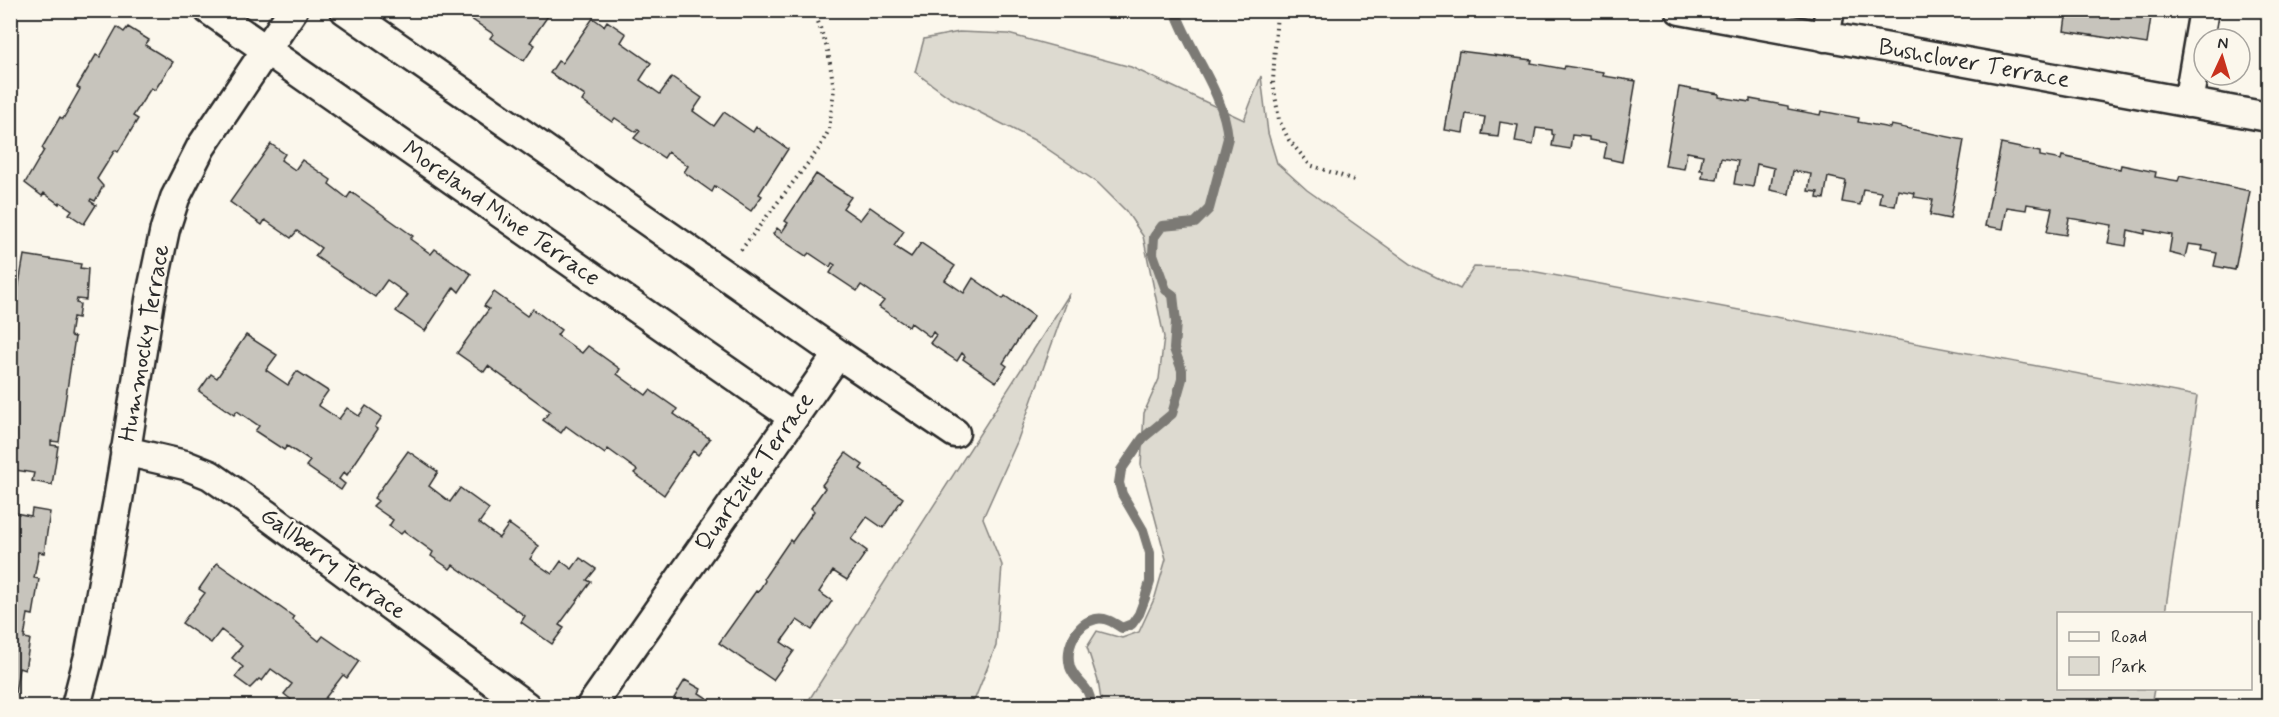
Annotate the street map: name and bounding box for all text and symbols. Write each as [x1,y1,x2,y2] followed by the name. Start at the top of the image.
[2192,27,2252,87] north arrow
[1876,32,2072,96] street label: Bushclover Terrace
[2217,33,2229,54] text: N
[396,134,606,294] street label: Moreland Mine Terrace
[112,242,178,444] street label: Hummocky Terrace
[688,386,822,558] street label: Quartzite Terrace
[254,501,412,627] street label: Gallberry Terrace
[2057,612,2252,690] legend
[2111,625,2147,649] text: Road
[2111,655,2147,679] text: Park

